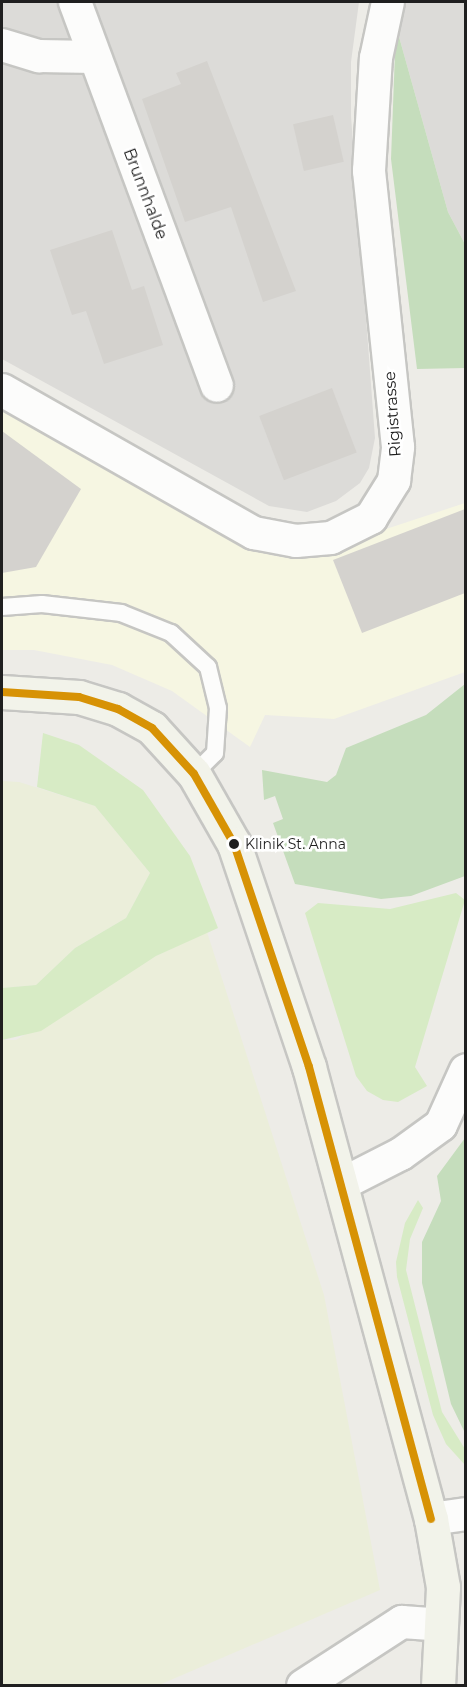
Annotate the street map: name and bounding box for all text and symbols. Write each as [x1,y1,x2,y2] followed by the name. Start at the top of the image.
[119,146,171,242] street label: Brunnhalde
[380,370,406,458] street label: Rigistrasse
[245,836,346,852] place label: Klinik St. Anna
[228,838,240,850] marker: Klinik St. Anna

